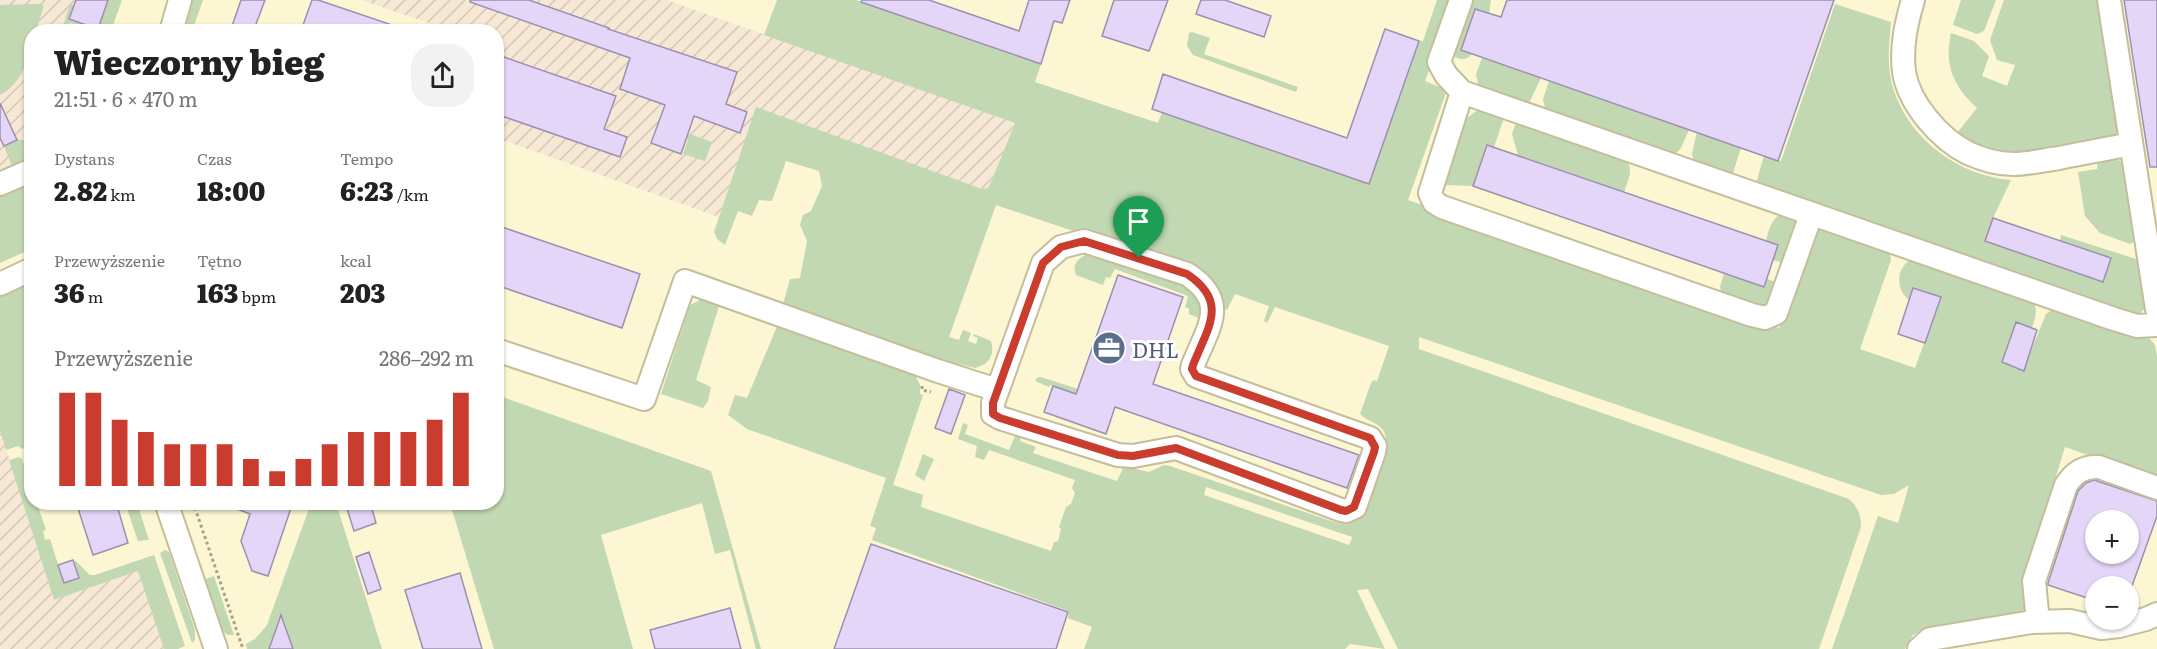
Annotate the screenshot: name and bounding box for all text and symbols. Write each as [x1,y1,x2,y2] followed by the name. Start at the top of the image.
[54,36,325,85] text: Wieczorny bieg
[411,44,474,107] button: share
[54,83,198,113] text: 21:51 · 6 × 470 m
[54,146,114,170] text: Dystans
[197,146,232,170] text: Czas
[340,146,393,170] text: Tempo
[54,170,107,209] text: 2.82
[197,170,265,209] text: 18:00
[340,170,394,209] text: 6:23
[107,182,136,206] text: km
[394,182,429,206] text: /km
[1113,196,1164,258] pin
[1122,205,1155,238] icon: arrive
[54,248,165,272] text: Przewyższenie
[197,248,242,272] text: Tętno
[340,248,372,272] text: kcal
[54,272,85,311] text: 36
[197,272,238,311] text: 163
[340,272,385,311] text: 203
[85,284,103,308] text: m
[238,284,276,308] text: bpm
[1091,330,1127,366] office icon: DHL
[1132,333,1179,364] place label: DHL
[54,342,193,372] text: Przewyższenie
[379,342,474,372] text: 286–292 m
[2085,510,2139,630] map controls
[2085,510,2139,564] button: +
[2085,576,2139,630] button: −

